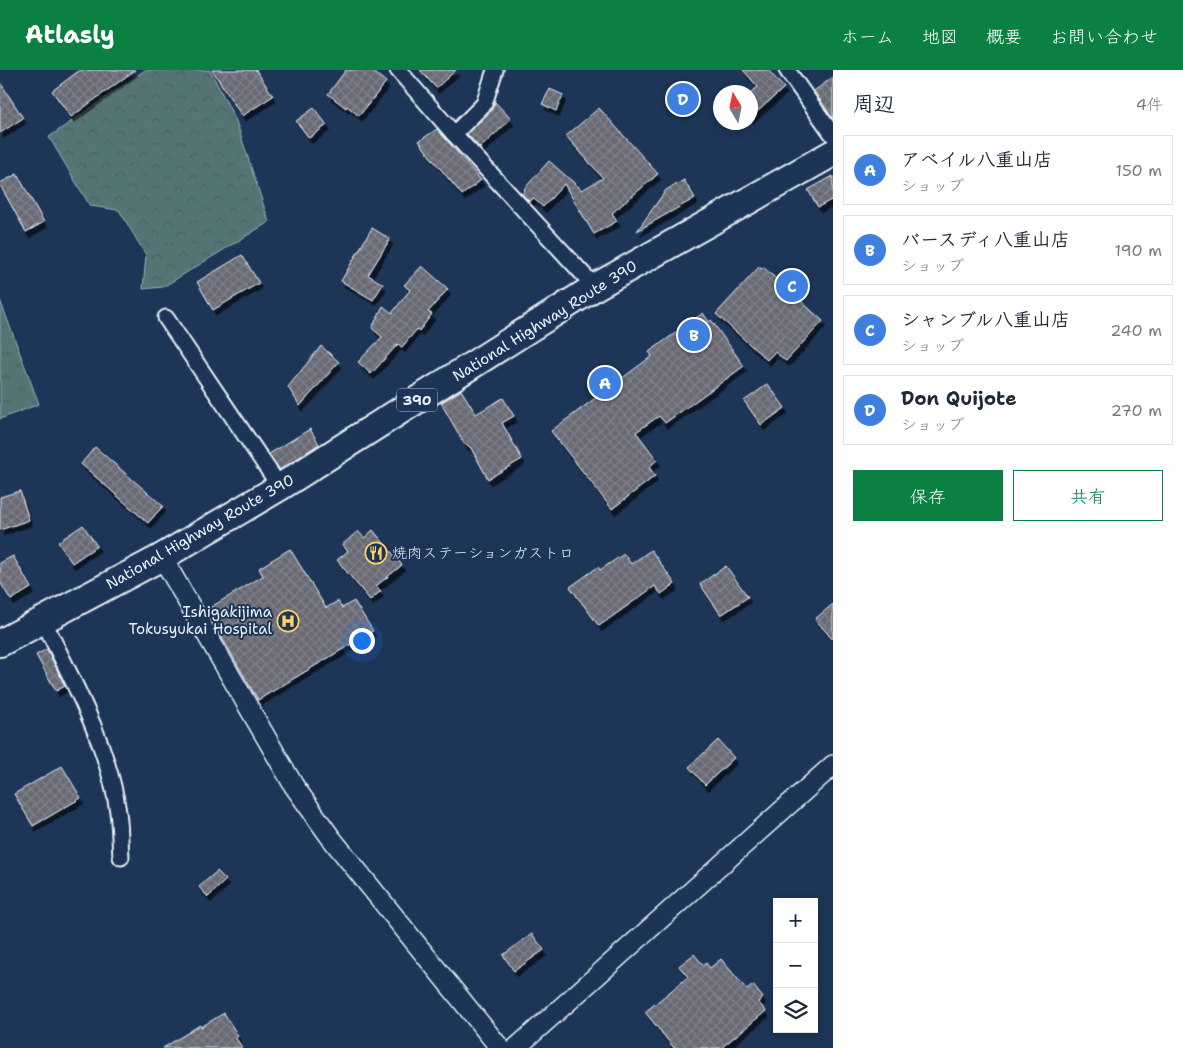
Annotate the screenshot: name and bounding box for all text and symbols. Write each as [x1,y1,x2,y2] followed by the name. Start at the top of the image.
[25,19,115,51] text: Atlasly
[841,25,894,49] text: ホーム
[922,25,958,49] text: 地図
[986,25,1022,49] text: 概要
[1050,25,1158,49] text: お問い合わせ
[667,80,699,118] pin: D
[713,85,758,130] north arrow
[853,90,895,118] text: 周辺
[1136,94,1163,115] text: 4件
[901,147,1052,172] text: アベイル八重山店
[864,160,876,181] text: A
[1115,160,1162,181] text: 150 m
[901,175,964,196] text: ショップ
[901,227,1070,252] text: バースディ八重山店
[865,240,875,261] text: B
[1115,240,1162,261] text: 190 m
[901,255,964,276] text: ショップ
[449,256,641,386] street label: National Highway Route 390
[776,267,808,305] pin: C
[901,307,1070,332] text: シャンブル八重山店
[678,316,710,354] pin: B
[865,320,875,341] text: C
[1110,320,1162,341] text: 240 m
[901,335,964,356] text: ショップ
[589,364,621,402] pin: A
[901,386,1017,411] text: Don Quijote
[397,388,437,412] road number: 390
[864,400,876,421] text: D
[1111,400,1162,421] text: 270 m
[901,414,964,435] text: ショップ
[102,470,298,594] street label: National Highway Route 390
[853,470,1003,521] button: 保存
[1013,470,1163,521] button: 共有
[364,541,388,565] restaurant icon: 焼肉ステーションガストロ
[392,543,574,563] place label: 焼肉ステーションガストロ
[128,602,273,639] place label: Ishigakijima Tokusyukai Hospital
[276,609,300,633] hospital icon: Ishigakijima Tokusyukai Hospital
[349,628,375,654] your location
[773,898,818,1033] map controls
[773,898,818,943] button: +
[773,943,818,988] button: −
[773,988,818,1033] button: layers

